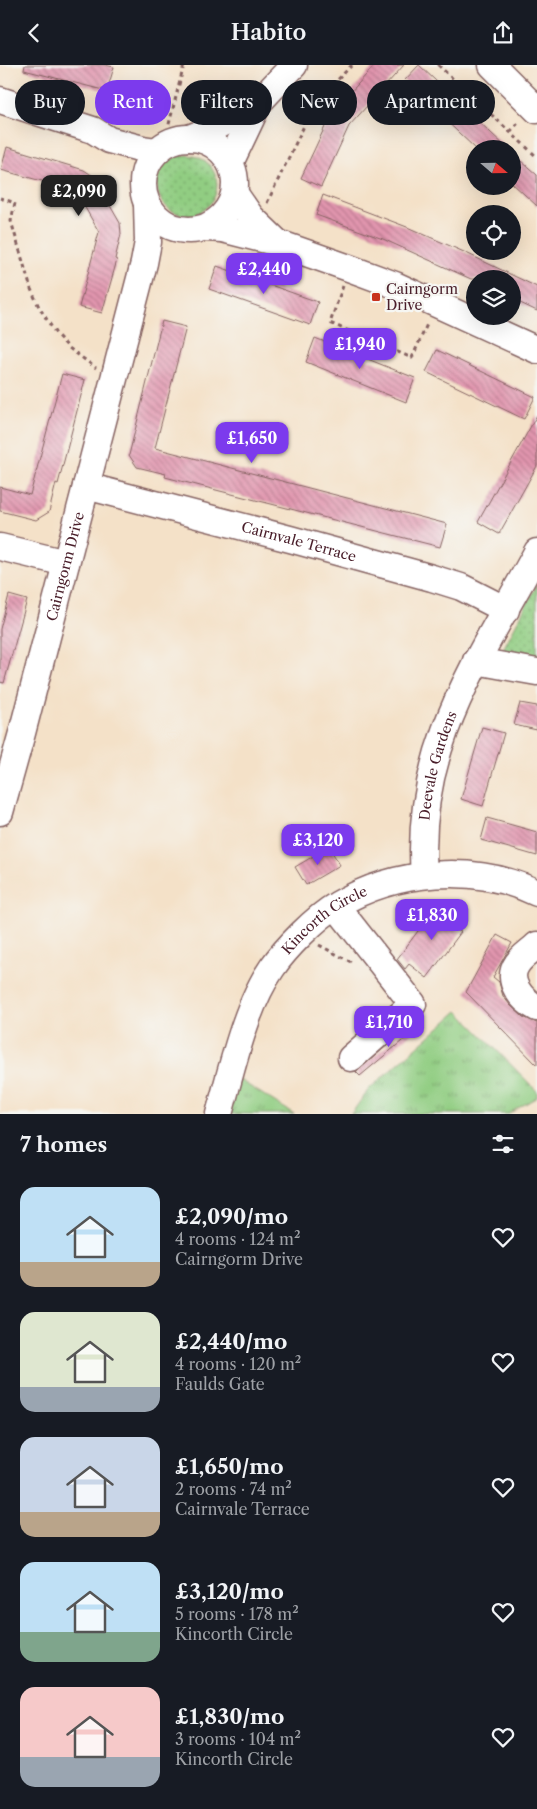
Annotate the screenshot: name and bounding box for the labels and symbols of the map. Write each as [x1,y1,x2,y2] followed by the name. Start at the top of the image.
[466,140,521,195] north arrow
[38,175,120,217] pin: £2,090
[223,253,305,295] pin: £2,440
[386,280,458,314] place label: Cairngorm Drive
[370,291,382,303] marker: Cairngorm Drive
[319,327,401,370] pin: £1,940
[211,421,293,464] pin: £1,650
[42,510,88,623] street label: Cairngorm Drive
[240,518,358,566] street label: Cairnvale Terrace
[415,708,461,821] street label: Deevale Gardens
[277,823,359,866] pin: £3,120
[278,882,370,958] street label: Kincorth Circle
[391,899,473,941] pin: £1,830
[348,1005,430,1048] pin: £1,710

